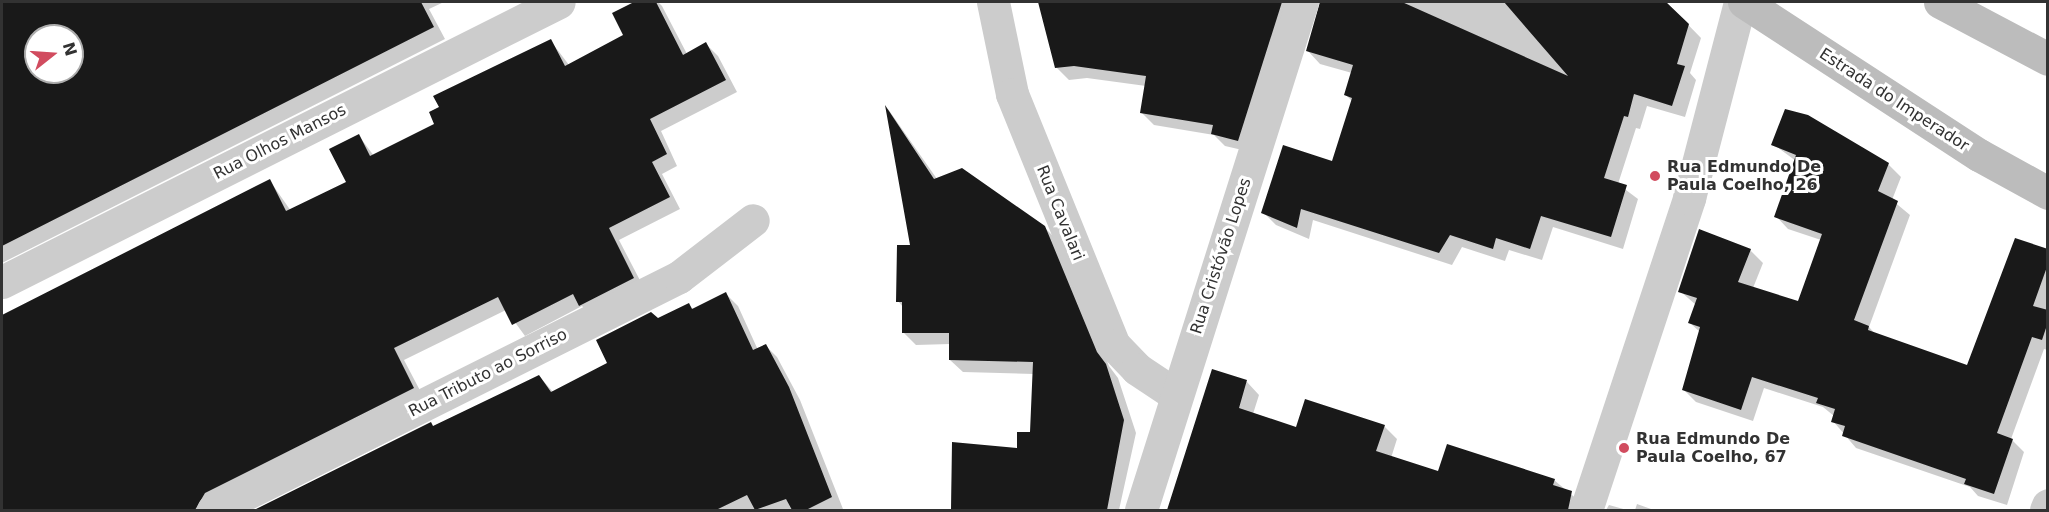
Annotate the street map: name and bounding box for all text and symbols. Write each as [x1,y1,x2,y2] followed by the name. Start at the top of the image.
[24,24,84,84] north arrow
[59,40,81,58] text: N
[1816,44,1972,156] street label: Estrada do Imperador
[211,100,349,184] street label: Rua Olhos Mansos
[1667,157,1821,195] place label: Rua Edmundo De Paula Coelho, 26
[1032,163,1088,263] street label: Rua Cavalari
[1648,169,1662,183] marker: Rua Edmundo De Paula Coelho, 26
[1187,176,1255,336] street label: Rua Cristóvão Lopes
[406,325,570,421] street label: Rua Tributo ao Sorriso
[1636,429,1790,467] place label: Rua Edmundo De Paula Coelho, 67
[1617,441,1631,455] marker: Rua Edmundo De Paula Coelho, 67

